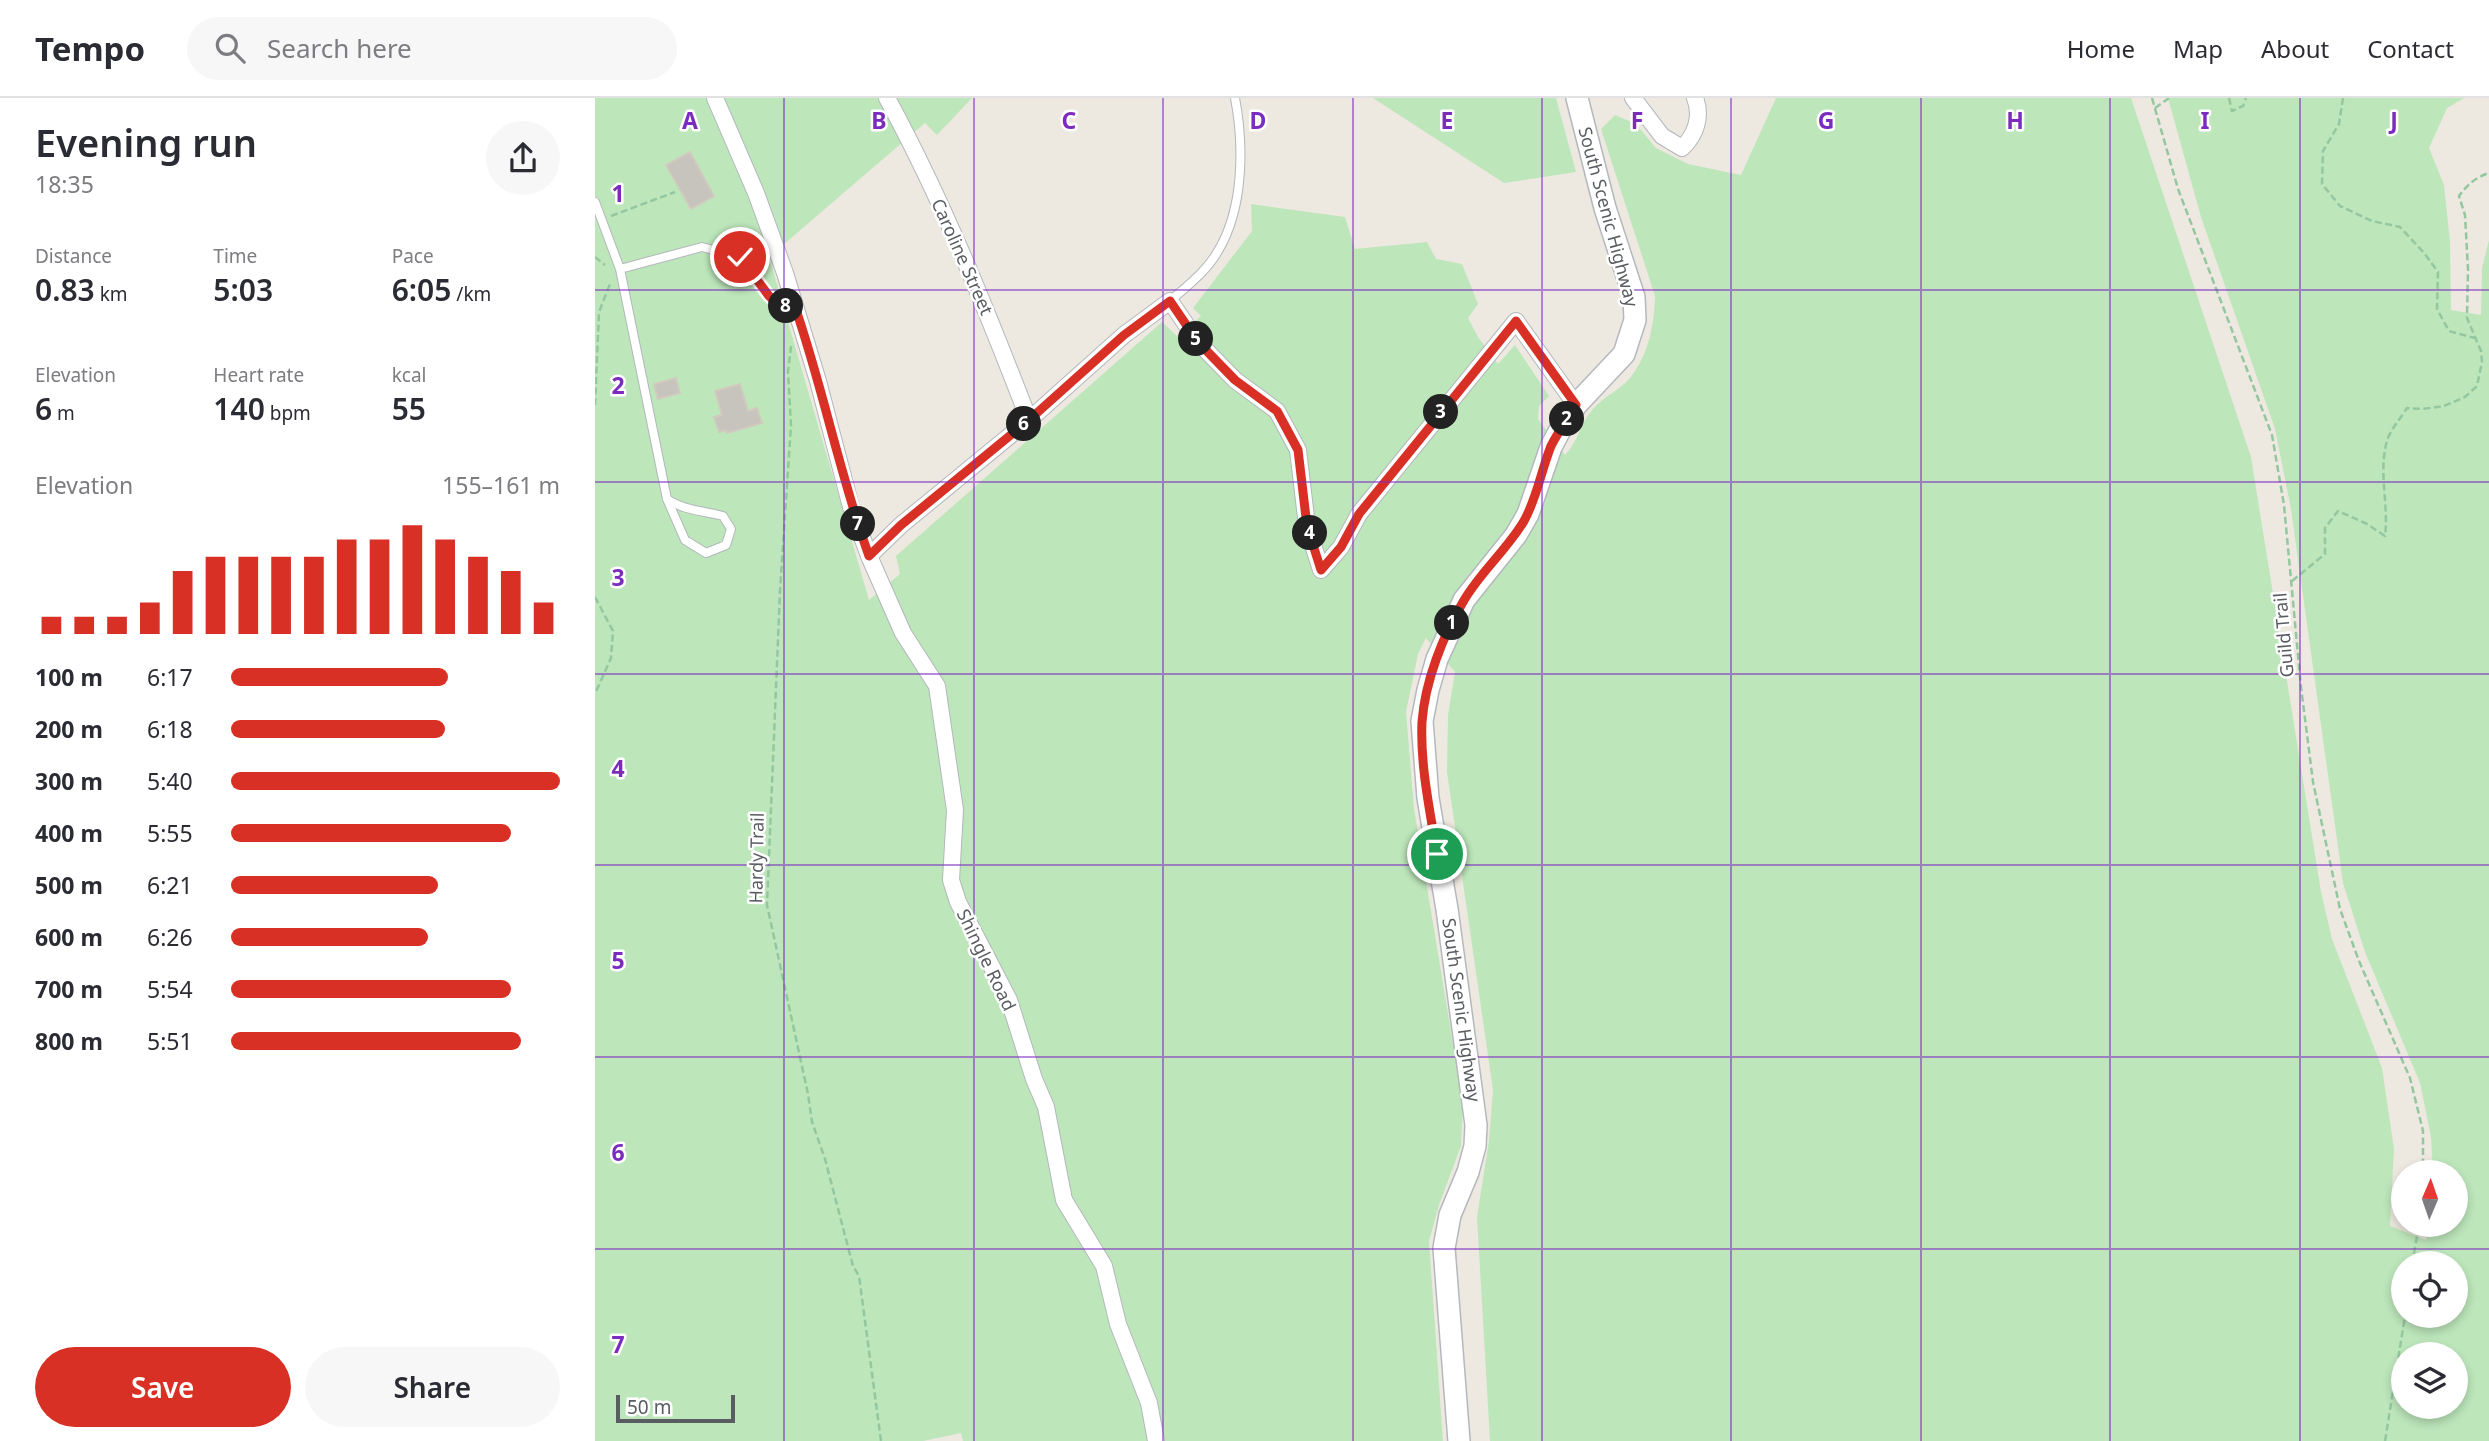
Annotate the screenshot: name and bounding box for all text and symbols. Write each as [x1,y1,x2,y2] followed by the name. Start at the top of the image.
[187,17,677,80] search box
[35,26,145,71] text: Tempo
[211,29,249,67] icon: search
[267,30,412,66] text: Search here
[2067,32,2135,65] text: Home
[2173,32,2223,65] text: Map
[2261,32,2329,65] text: About
[2367,32,2454,65] text: Contact
[682,104,698,136] text: A
[871,104,887,136] text: B
[1062,104,1077,136] text: C
[1250,104,1266,136] text: D
[1441,104,1453,136] text: E
[1631,104,1643,136] text: F
[1818,104,1834,136] text: G
[2006,104,2024,136] text: H
[2201,104,2210,136] text: I
[2388,104,2398,136] text: J
[35,116,257,168] text: Evening run
[486,121,560,195] button: share
[1573,124,1645,310] street label: South Scenic Highway
[35,168,94,200] text: 18:35
[611,177,625,209] text: 1
[927,195,999,319] street label: Caroline Street
[710,227,770,287] pin
[721,238,759,276] icon: check
[35,243,112,269] text: Distance
[213,243,257,269] text: Time
[392,243,434,269] text: Pace
[35,269,95,310] text: 0.83
[213,269,273,310] text: 5:03
[392,269,451,310] text: 6:05
[95,281,128,307] text: km
[451,281,491,307] text: /km
[769,288,803,324] pin: 8
[780,292,791,318] text: 8
[1179,322,1213,356] pin: 5
[1190,325,1201,351] text: 5
[35,362,116,388] text: Elevation
[213,362,304,388] text: Heart rate
[392,362,426,388] text: kcal
[611,369,625,401] text: 2
[35,388,52,429] text: 6
[213,388,265,429] text: 140
[392,388,426,429] text: 55
[1423,394,1459,430] pin: 3
[1435,398,1446,424] text: 3
[52,400,75,426] text: m
[265,400,311,426] text: bpm
[1549,402,1585,436] pin: 2
[1561,405,1572,431] text: 2
[1007,406,1041,442] pin: 6
[1018,410,1029,436] text: 6
[35,469,133,501] text: Elevation
[442,469,560,501] text: 155–161 m
[841,506,875,542] pin: 7
[852,510,863,536] text: 7
[1293,516,1327,550] pin: 4
[1304,519,1315,545] text: 4
[611,561,625,593] text: 3
[2267,592,2299,678] street label: Guild Trail
[1435,606,1469,640] pin: 1
[1446,609,1457,635] text: 1
[35,661,103,693] text: 100 m
[147,661,193,693] text: 6:17
[35,713,103,745] text: 200 m
[147,713,193,745] text: 6:18
[611,752,625,784] text: 4
[35,765,103,797] text: 300 m
[147,765,193,797] text: 5:40
[743,812,769,904] street label: Hardy Trail
[35,817,103,849] text: 400 m
[147,817,193,849] text: 5:55
[1407,824,1467,884] pin
[1418,835,1456,873] icon: arrive
[35,869,103,901] text: 500 m
[147,869,193,901] text: 6:21
[952,905,1022,1015] street label: Shingle Road
[1437,916,1487,1104] street label: South Scenic Highway
[35,921,103,953] text: 600 m
[147,921,193,953] text: 6:26
[611,944,625,976] text: 5
[35,973,103,1005] text: 700 m
[147,973,193,1005] text: 5:54
[35,1025,103,1057] text: 800 m
[147,1025,193,1057] text: 5:51
[611,1136,625,1168] text: 6
[2391,1160,2467,1237] north arrow
[2391,1160,2468,1419] map controls
[2391,1251,2468,1328] button: locate
[611,1328,625,1360] text: 7
[2391,1342,2468,1419] button: layers
[35,1347,291,1427] button: Save
[305,1347,560,1427] button: Share
[616,1392,735,1424] scale bar
[627,1394,671,1420] text: 50 m

